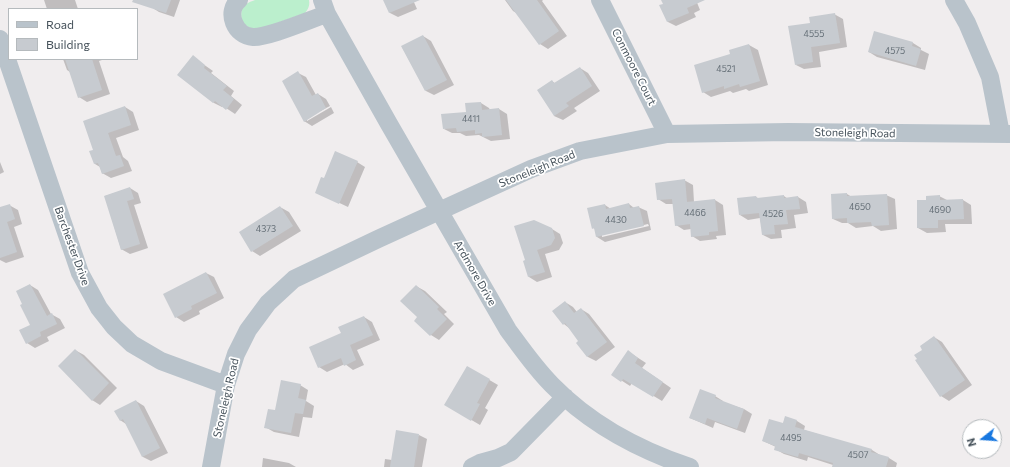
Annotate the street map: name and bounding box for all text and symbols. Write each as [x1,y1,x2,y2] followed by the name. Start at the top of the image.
[8,8,138,60] legend
[46,17,74,31] text: Road
[609,26,659,108] street label: Conmoore Court
[804,29,824,39] house number: 4555
[46,37,90,51] text: Building
[885,46,905,56] house number: 4575
[716,64,736,74] house number: 4521
[462,114,480,124] house number: 4411
[814,126,896,140] street label: Stoneleigh Road
[497,148,577,190] street label: Stoneleigh Road
[849,202,871,212] house number: 4650
[52,205,92,287] street label: Barchester Drive
[929,205,951,215] house number: 4690
[684,208,706,218] house number: 4466
[763,209,783,219] house number: 4526
[605,215,627,225] house number: 4430
[256,224,276,234] house number: 4373
[451,238,499,308] street label: Ardmore Drive
[210,357,242,439] street label: Stoneleigh Road
[962,419,1002,459] north arrow
[780,433,802,443] house number: 4495
[964,437,978,448] text: N
[847,450,869,460] house number: 4507

